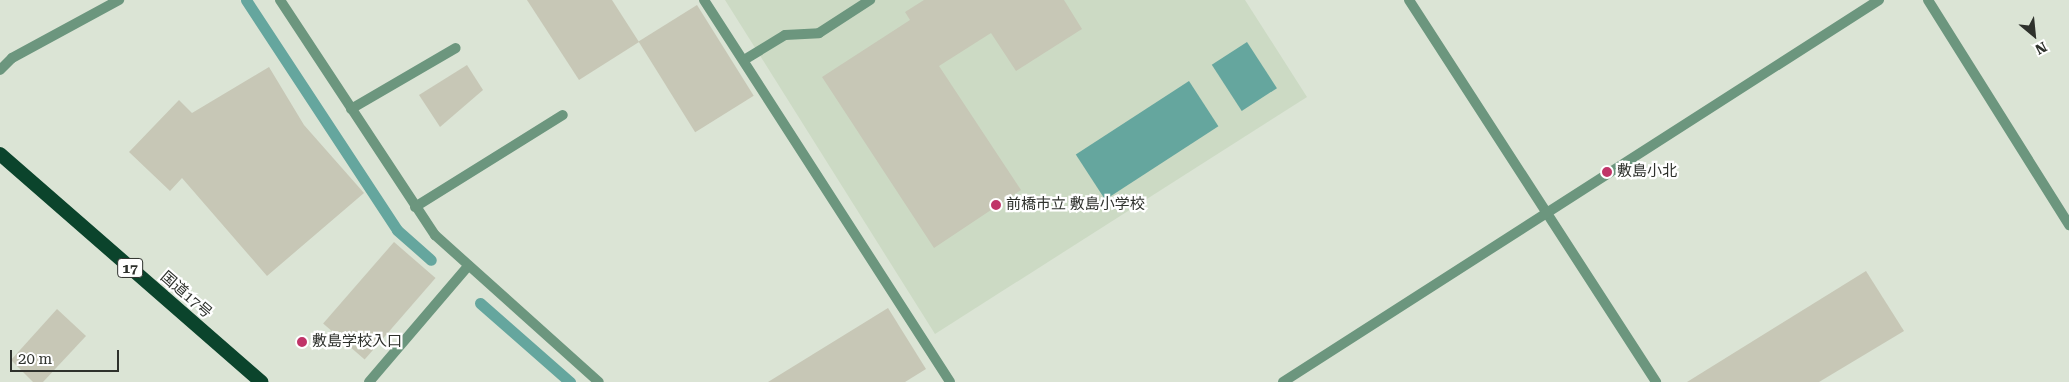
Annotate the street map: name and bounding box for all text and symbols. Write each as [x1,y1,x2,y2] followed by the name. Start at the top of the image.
[2009,10,2059,60] north arrow
[2033,39,2050,58] text: N
[1617,163,1677,181] place label: 敷島小北
[1601,166,1613,178] marker: 敷島小北
[1006,196,1145,214] place label: 前橋市立 敷島小学校
[990,199,1002,211] marker: 前橋市立 敷島小学校
[116,256,144,280] road number: 17
[157,268,215,322] street label: 国道17号
[312,333,402,351] place label: 敷島学校入口
[296,336,308,348] marker: 敷島学校入口
[12,340,121,372] scale bar
[18,350,52,368] text: 20 m

